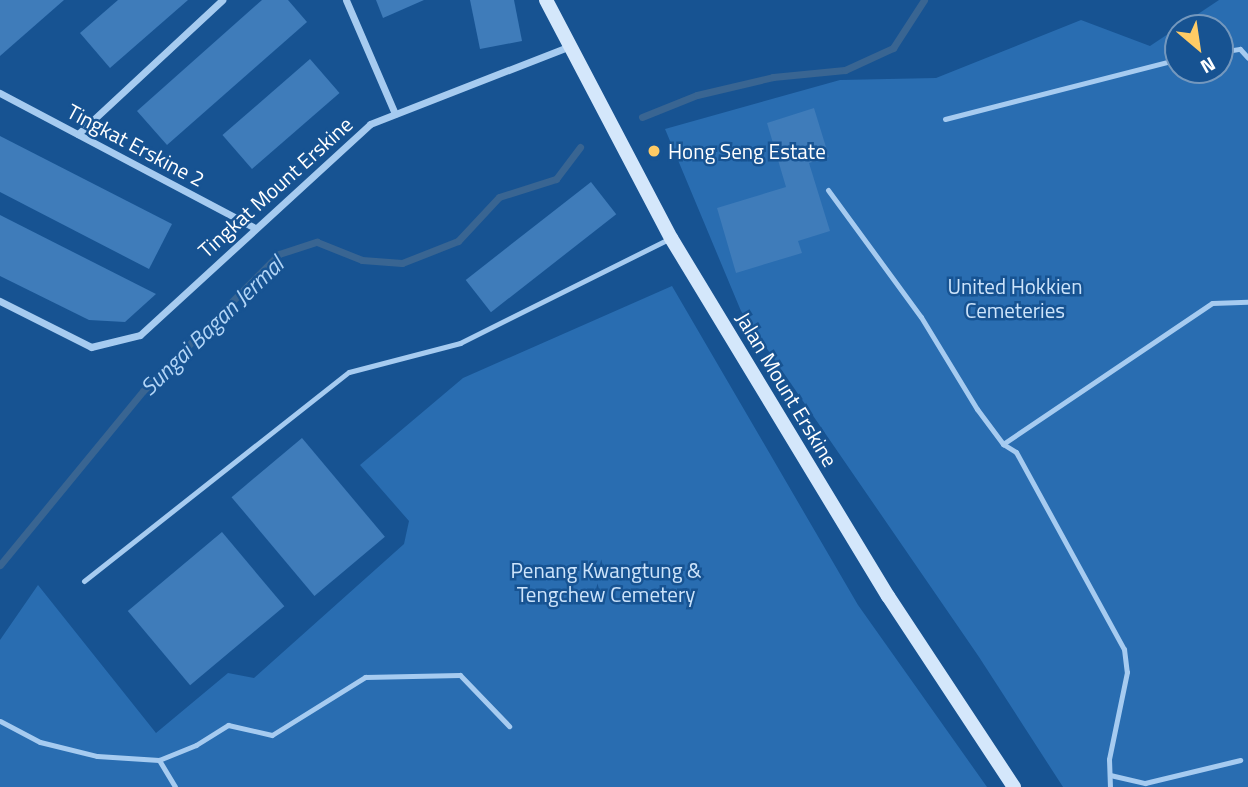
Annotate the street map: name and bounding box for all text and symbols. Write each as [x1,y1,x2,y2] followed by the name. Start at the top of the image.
[1164,14,1234,84] north arrow
[1196,50,1221,82] text: N
[63,98,209,192] street label: Tingkat Erskine 2
[193,111,357,263] street label: Tingkat Mount Erskine
[668,138,826,164] place label: Hong Seng Estate
[646,143,662,159] marker: Hong Seng Estate
[135,251,289,401] water label: Sungai Bagan Jermal
[948,273,1082,323] park label: United Hokkien Cemeteries
[731,307,843,471] street label: Jalan Mount Erskine
[510,557,702,607] park label: Penang Kwangtung & Tengchew Cemetery

